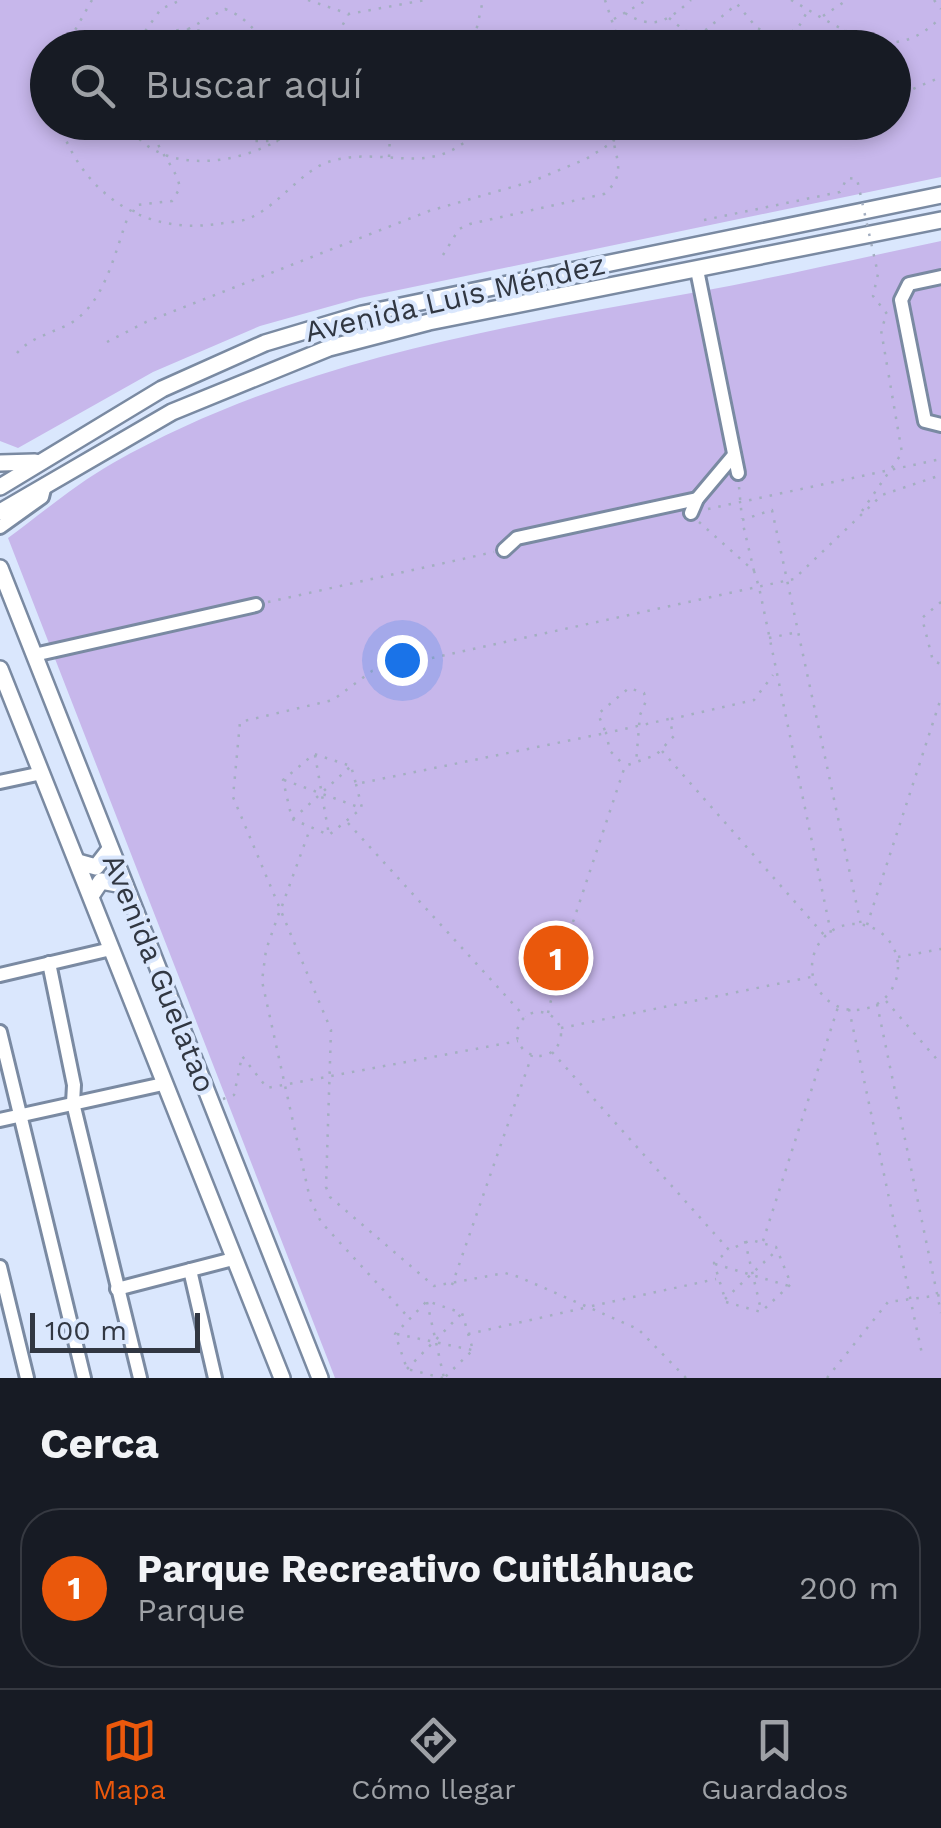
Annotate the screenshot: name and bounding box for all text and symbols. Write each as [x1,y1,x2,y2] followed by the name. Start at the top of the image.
[30,30,911,140] search box
[65,58,120,113] icon: search
[145,63,363,107] text: Buscar aquí
[301,246,608,349] street label: Avenida Luis Méndez
[377,635,428,686] your location
[96,848,223,1097] street label: Avenida Guelatao
[524,920,588,996] pin: 1
[30,1308,200,1352] scale bar
[45,1314,127,1347] text: 100 m
[40,1419,159,1468] text: Cerca
[137,1547,694,1591] text: Parque Recreativo Cuitláhuac
[68,1569,81,1607] text: 1
[799,1569,899,1607] text: 200 m
[137,1591,245,1629] text: Parque
[93,1713,166,1806] tab: Mapa
[351,1713,516,1806] tab: Cómo llegar
[701,1713,848,1806] tab: Guardados

